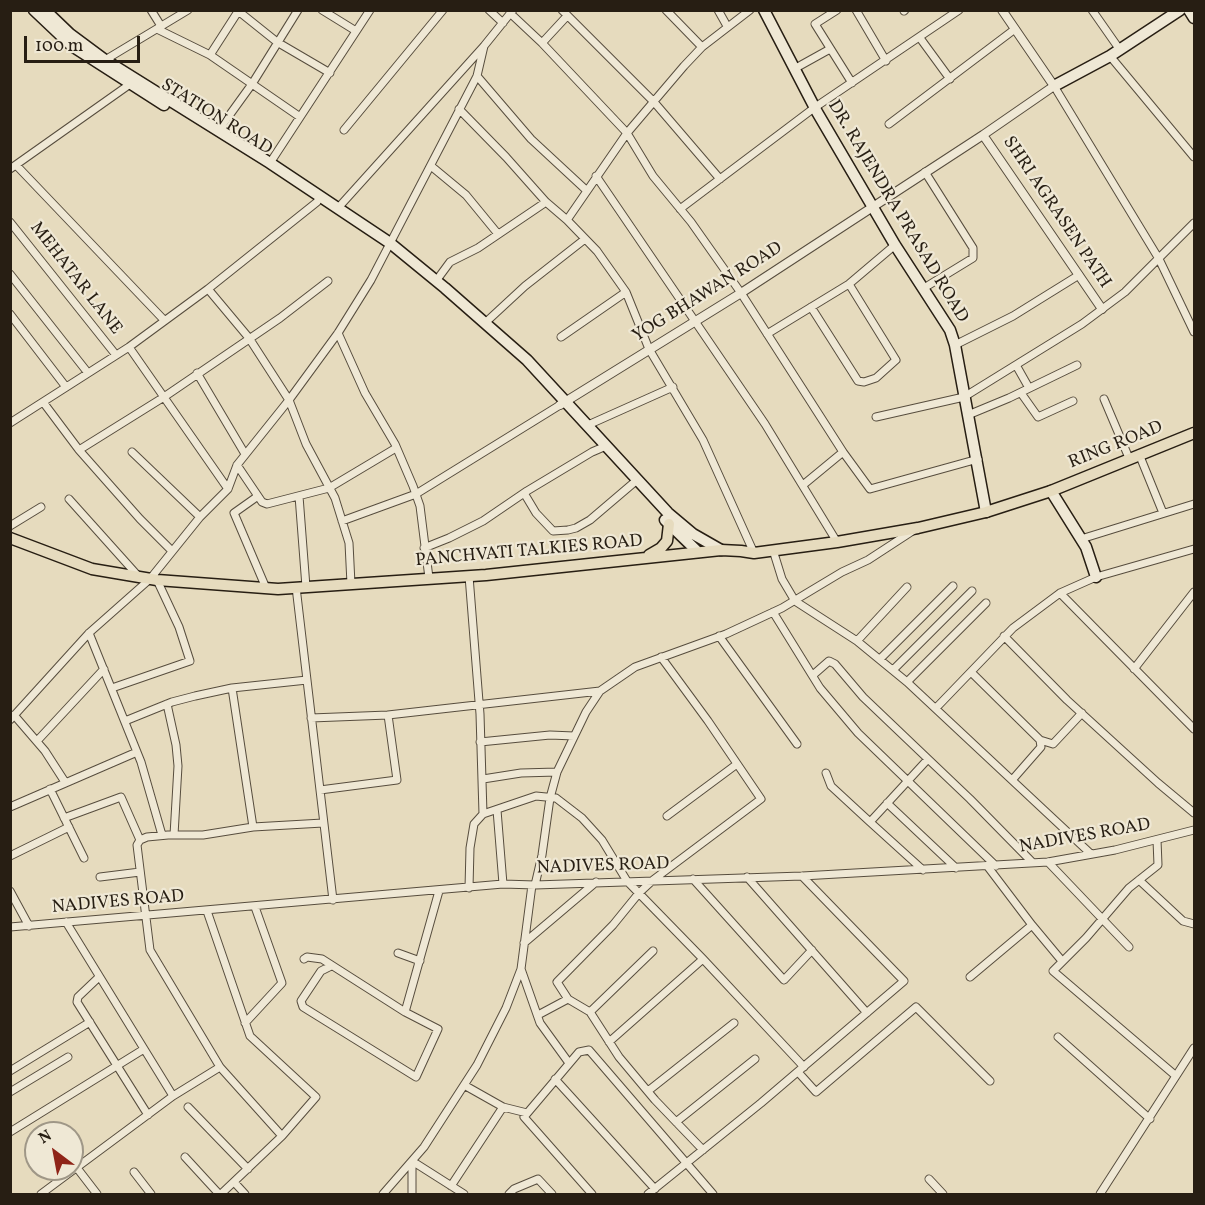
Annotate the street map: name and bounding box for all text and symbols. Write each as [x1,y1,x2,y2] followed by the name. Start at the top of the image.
[27,24,142,62] scale bar
[35,34,84,59] text: 100 m
[156,75,276,161] street label: STATION ROAD
[822,97,972,327] street label: DR. RAJENDRA PRASAD ROAD
[997,133,1115,293] street label: SHRI AGRASEN PATH
[24,218,126,340] street label: MEHATAR LANE
[629,238,787,348] street label: YOG BHAWAN ROAD
[1066,417,1166,475] street label: RING ROAD
[414,531,644,573] street label: PANCHVATI TALKIES ROAD
[1018,815,1152,859] street label: NADIVES ROAD
[536,854,670,880] street label: NADIVES ROAD
[51,886,185,920] street label: NADIVES ROAD
[24,1121,84,1181] north arrow
[35,1125,56,1150] text: N

